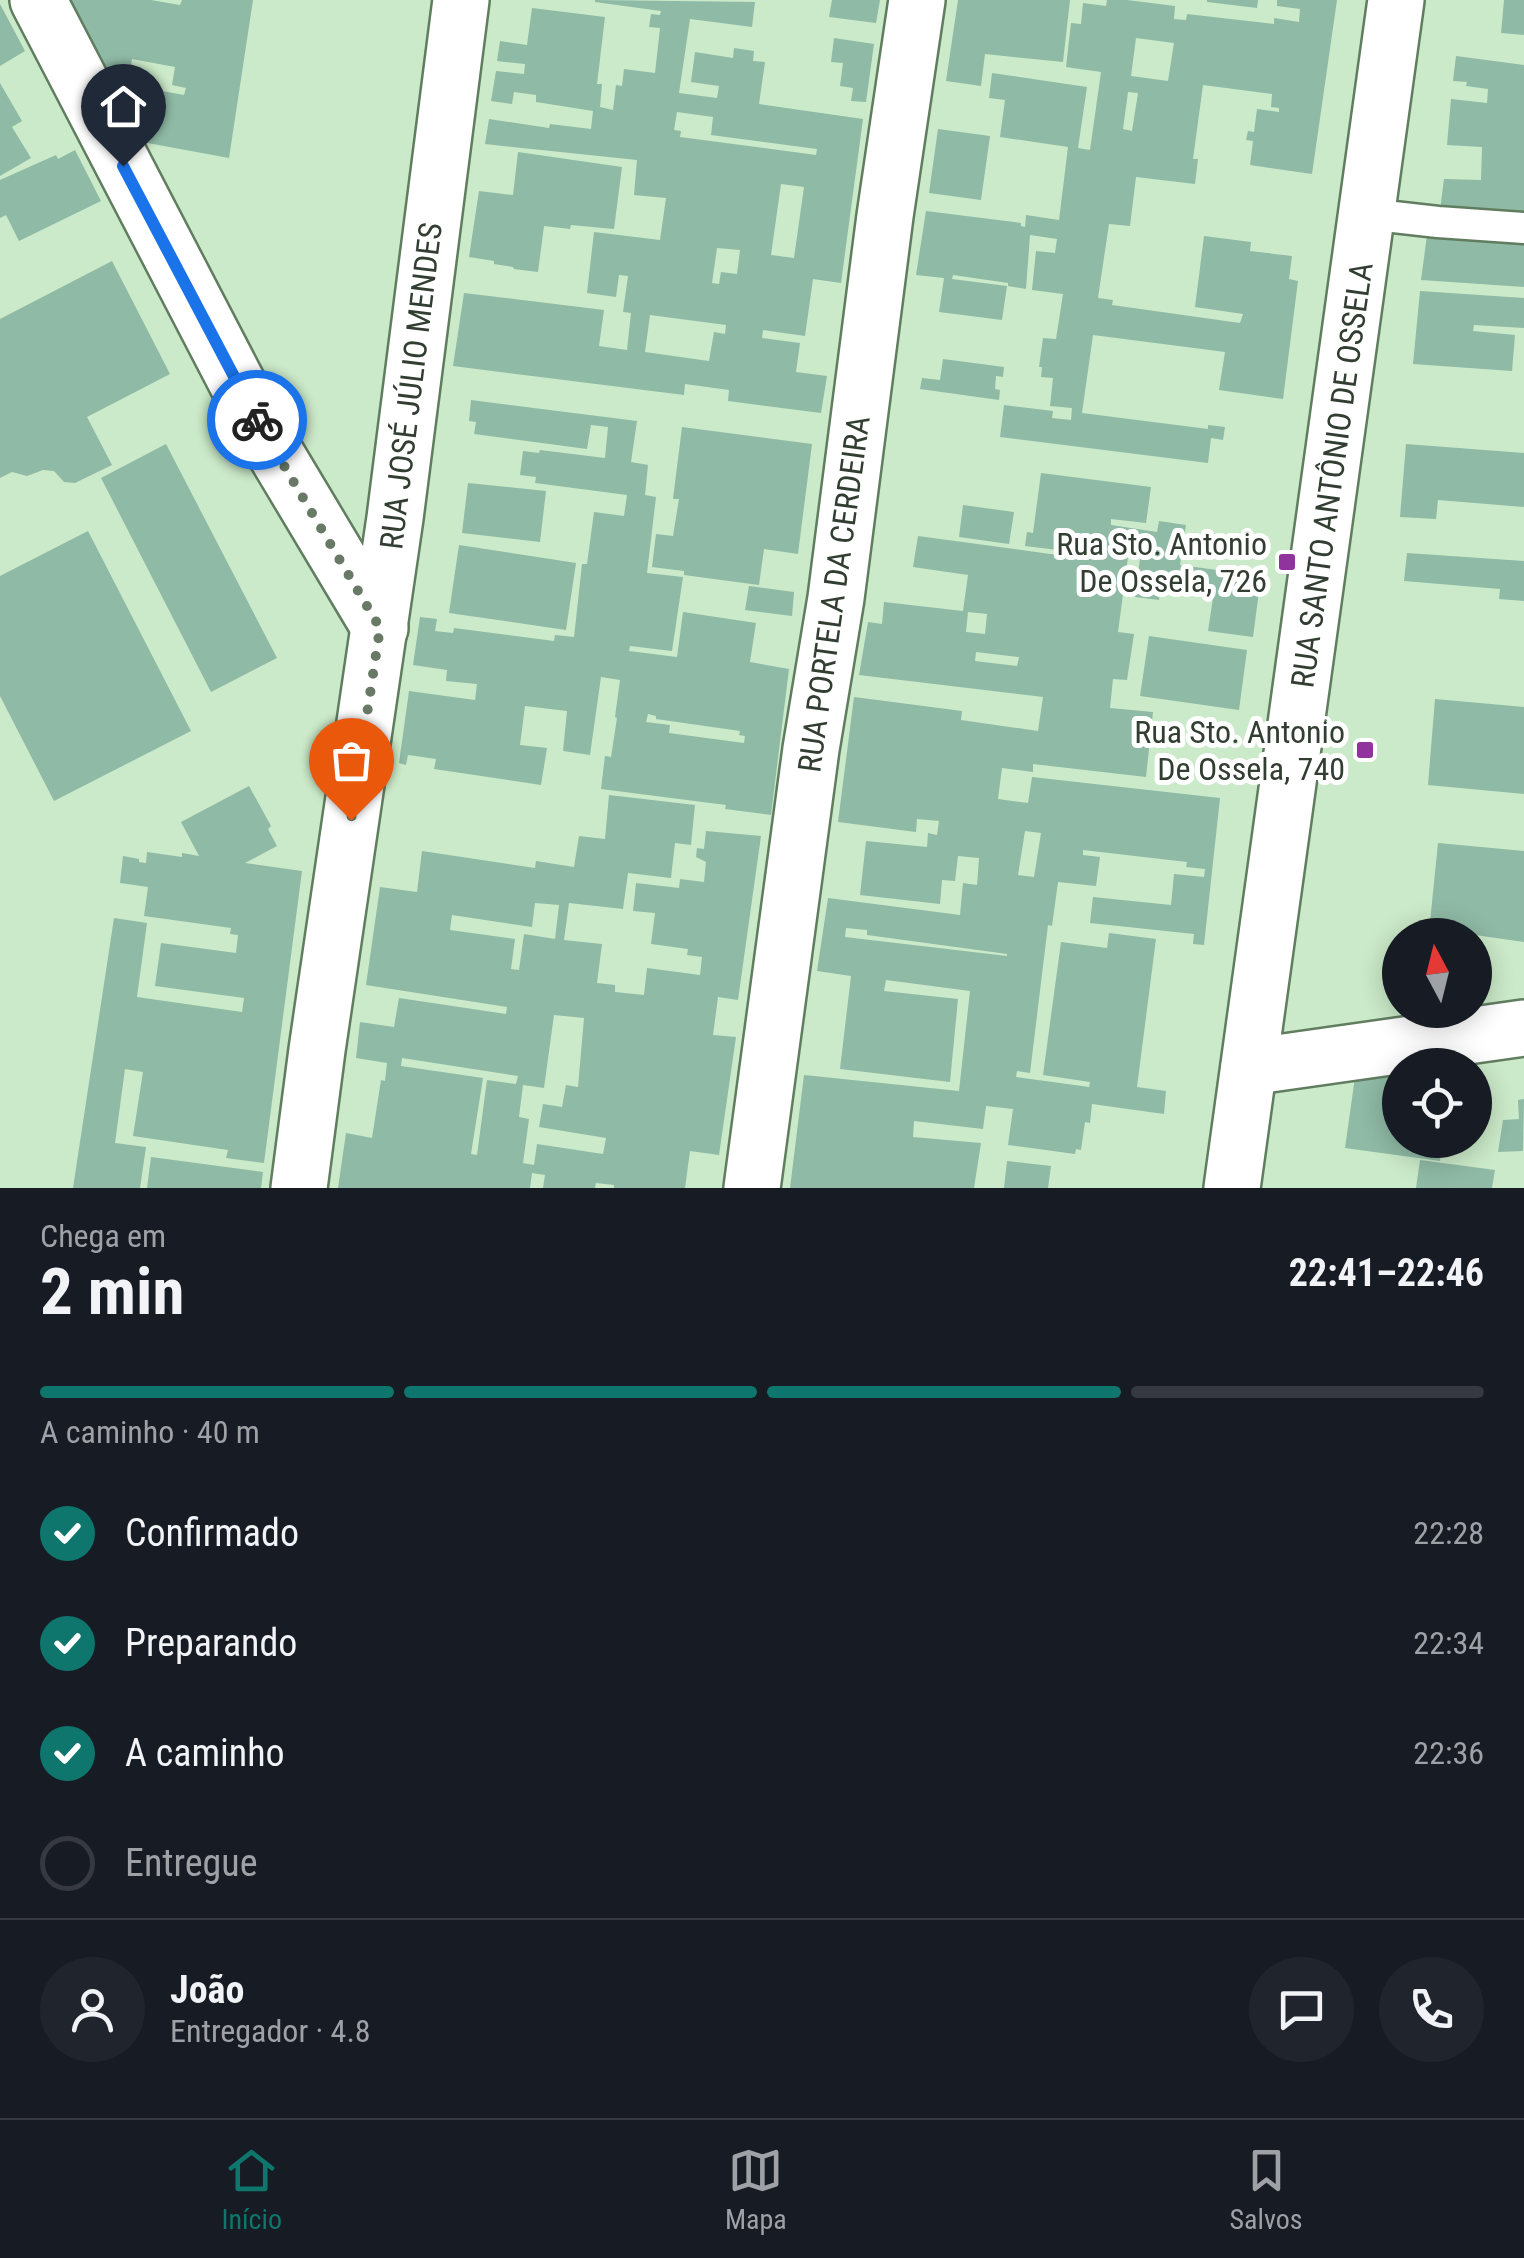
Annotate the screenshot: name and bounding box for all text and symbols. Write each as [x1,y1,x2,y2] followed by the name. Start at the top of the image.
[81,64,166,167] pin
[96,79,151,134] icon: home
[372,220,450,552] street label: RUA JOSÉ JÚLIO MENDES
[1283,260,1381,690] street label: RUA SANTO ANTÔNIO DE OSSELA
[207,370,307,470] courier
[230,393,285,448] icon: bike
[790,413,878,775] street label: RUA PORTELA DA CERDEIRA
[1056,525,1267,600] place label: Rua Sto. Antonio De Ossela, 726
[1276,551,1298,573] marker: Rua Sto. Antonio De Ossela, 726
[1134,713,1345,788] place label: Rua Sto. Antonio De Ossela, 740
[309,718,394,821] pin
[324,733,379,788] icon: bag
[1354,739,1376,761] marker: Rua Sto. Antonio De Ossela, 740
[1382,918,1492,1028] north arrow
[1382,918,1492,1158] map controls
[1382,1048,1492,1158] button: locate
[40,1217,166,1255] text: Chega em
[1289,1251,1484,1295] text: 22:41–22:46
[40,1254,184,1330] text: 2 min
[40,1413,260,1451] text: A caminho · 40 m
[40,1506,95,1561] icon: check
[125,1511,299,1555] text: Confirmado
[1413,1514,1484,1552] text: 22:28
[40,1616,95,1671] icon: check
[125,1621,297,1665] text: Preparando
[1413,1624,1484,1662] text: 22:34
[40,1726,95,1781] icon: check
[125,1731,285,1775] text: A caminho
[1413,1734,1484,1772] text: 22:36
[125,1841,258,1885] text: Entregue
[40,1957,145,2062] button: person
[1249,1957,1354,2062] button: chat
[1379,1957,1484,2062] button: phone
[170,1968,244,2012] text: João
[170,2012,371,2050] text: Entregador · 4.8
[221,2143,282,2236] tab: Início
[725,2143,787,2236] tab: Mapa
[1230,2143,1303,2236] tab: Salvos

